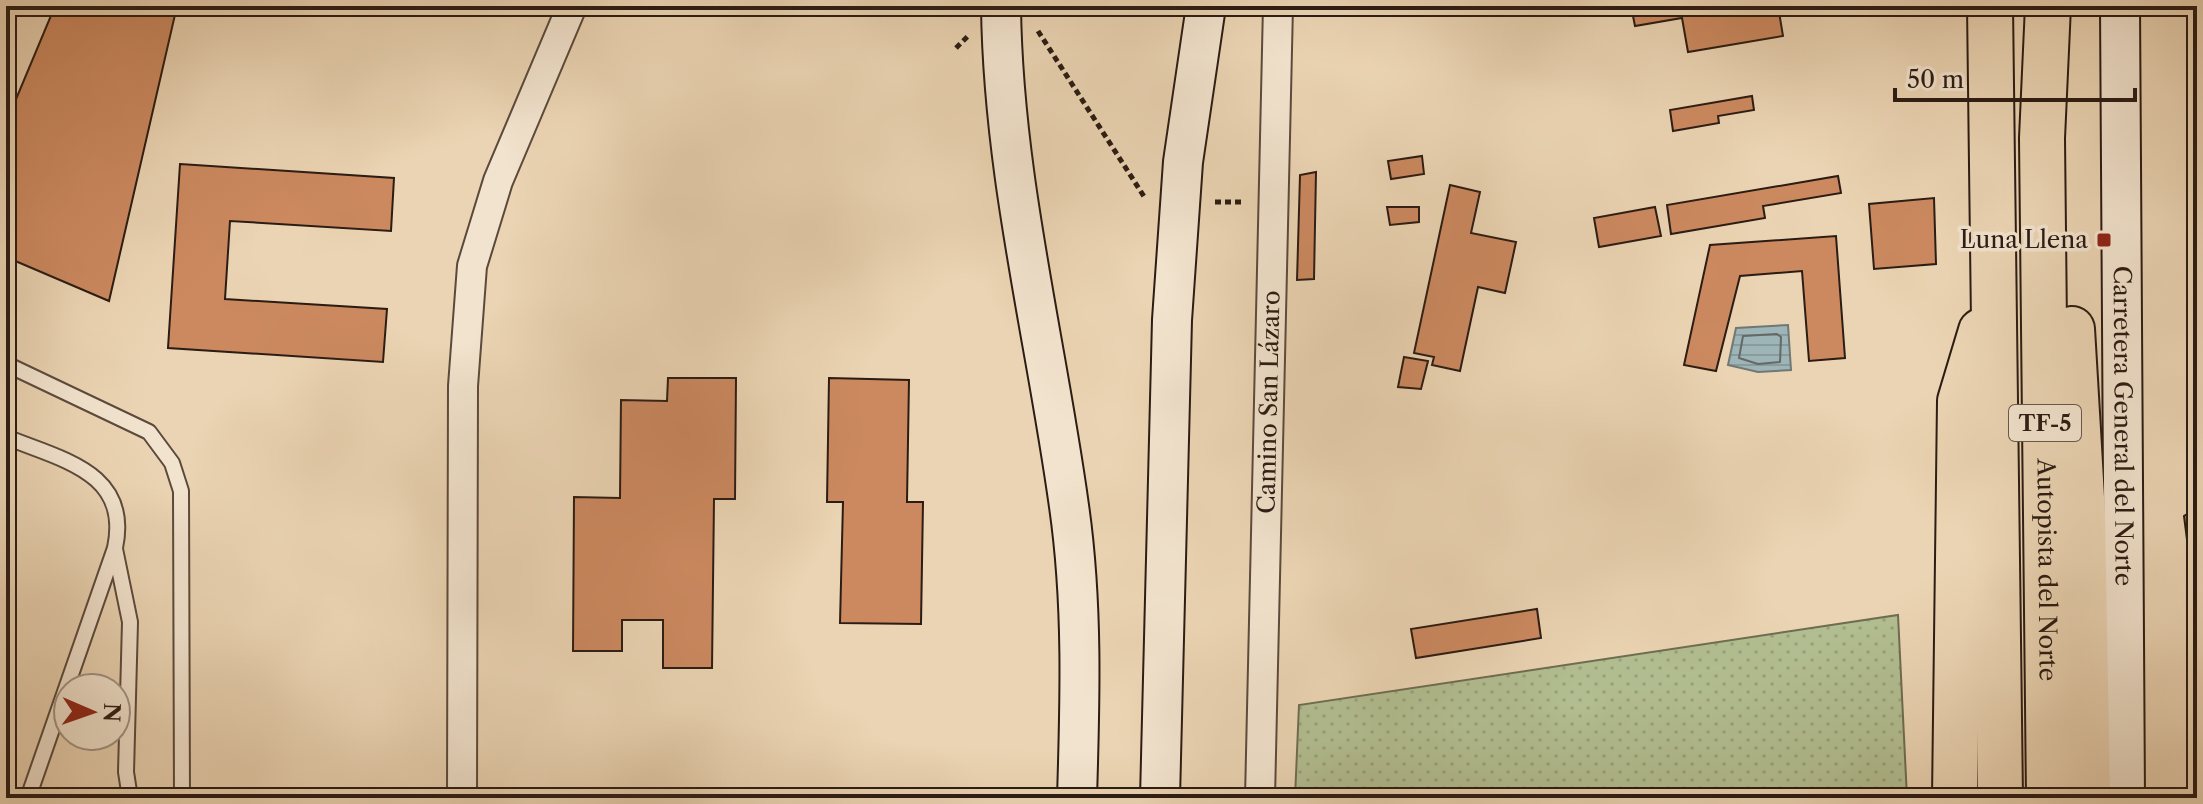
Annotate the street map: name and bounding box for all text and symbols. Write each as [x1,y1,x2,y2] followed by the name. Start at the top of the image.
[1895,52,2135,102] scale bar
[1907,65,1964,94] text: 50 m
[1960,225,2088,254] place label: Luna Llena
[2095,231,2113,249] marker: Luna Llena
[2108,266,2139,586] street label: Carretera General del Norte
[1251,290,1286,514] street label: Camino San Lázaro
[2009,405,2081,441] road number: TF-5
[2031,457,2063,681] street label: Autopista del Norte
[52,672,132,752] north arrow
[98,703,125,723] text: N

